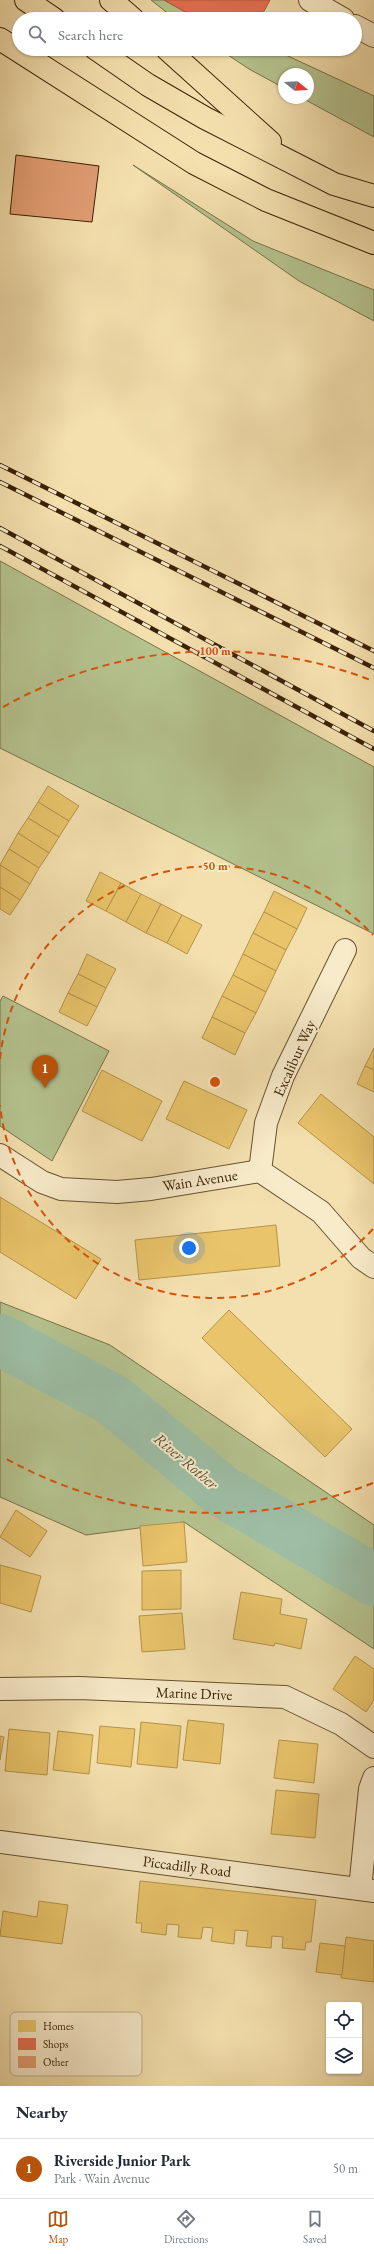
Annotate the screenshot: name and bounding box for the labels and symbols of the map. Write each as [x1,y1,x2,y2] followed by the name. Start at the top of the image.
[278,68,314,104] north arrow
[199,643,231,659] text: 100 m
[202,858,228,874] text: 50 m
[269,1016,320,1099] street label: Excalibur Way
[32,1055,58,1088] pin: 1
[208,1075,222,1089] centre of rings
[161,1165,239,1195] street label: Wain Avenue
[179,1238,199,1258] your location
[149,1428,223,1495] water label: River Rother
[155,1682,233,1704] street label: Marine Drive
[142,1851,233,1881] street label: Piccadilly Road
[10,2012,142,2076] legend
[43,2019,74,2033] text: Homes
[43,2037,69,2051] text: Shops
[43,2055,69,2069] text: Other

